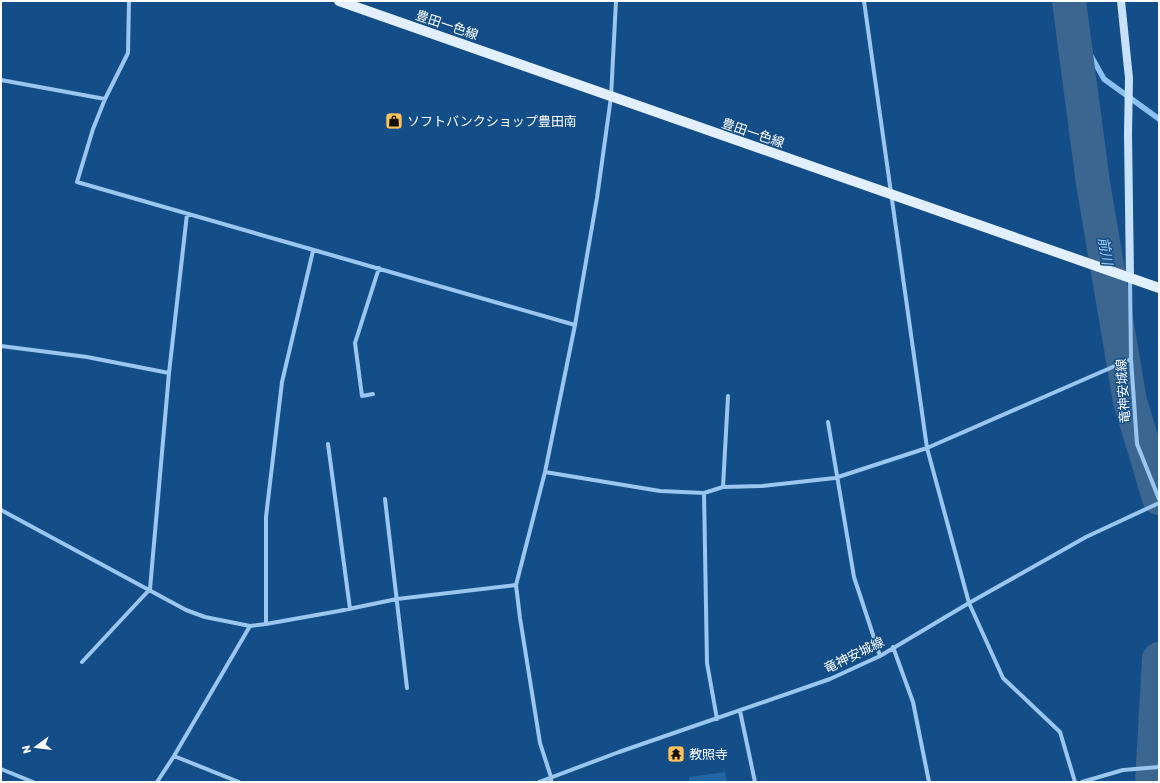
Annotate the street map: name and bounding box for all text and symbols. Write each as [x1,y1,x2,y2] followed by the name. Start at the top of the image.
[414,7,480,43] street label: 豊田一色線
[384,111,404,131] shop icon: ソフトバンクショップ豊田南
[407,114,577,129] place label: ソフトバンクショップ豊田南
[720,115,786,151] street label: 豊田一色線
[1094,236,1116,268] water label: 前川
[1113,358,1133,424] street label: 竜神安城線
[821,634,887,676] street label: 竜神安城線
[16,727,56,767] north arrow
[19,744,34,755] text: N
[666,744,686,764] temple icon: 教照寺
[689,747,728,762] place label: 教照寺

